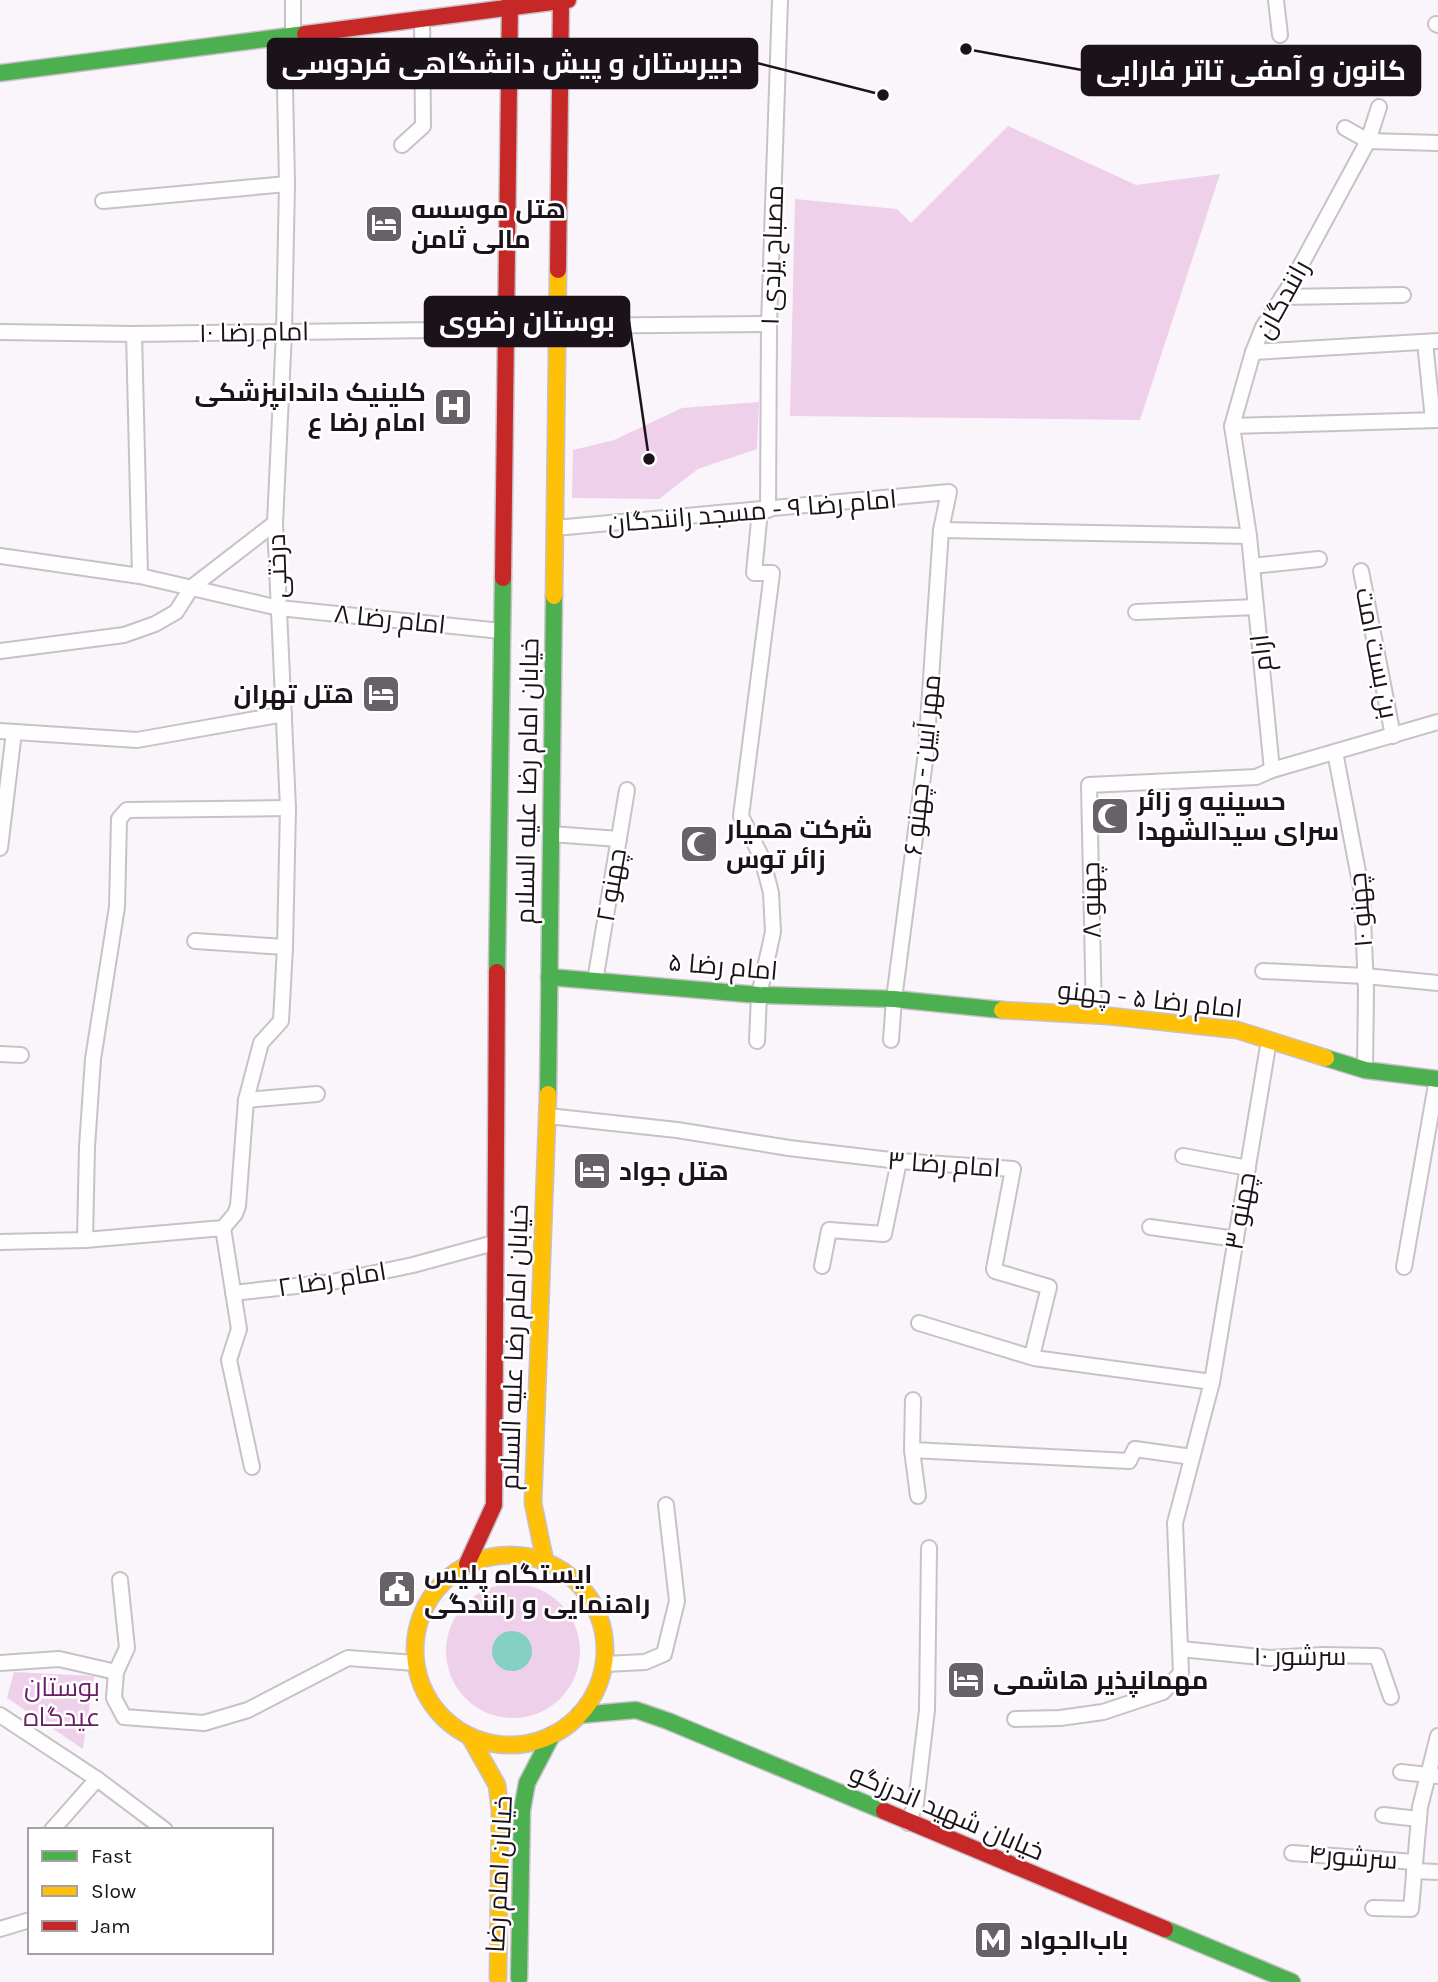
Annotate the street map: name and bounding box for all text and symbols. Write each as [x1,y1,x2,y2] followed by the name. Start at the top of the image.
[268,39,757,88] callout: دبیرستان و پیش دانشگاهی فردوسی
[1082,46,1420,95] callout: کانون و آمفی تاتر فارابی
[281,47,743,83] text: دبیرستان و پیش دانشگاهی فردوسی
[1096,54,1406,87] text: کانون و آمفی تاتر فارابی
[755,184,791,326] street label: مصباح یزدی ۱
[411,194,566,255] place label: هتل موسسه مالی ثامن
[363,203,405,245] hotel icon: هتل موسسه مالی ثامن
[1248,255,1317,344] street label: رانندگان
[425,297,629,346] callout: بوستان رضوی
[439,305,615,338] text: بوستان رضوی
[199,316,309,351] street label: امام رضا ۱۰
[194,377,426,440] place label: کلینیک داندانپزشکى امام رضا ع
[432,386,474,428] hospital icon: کلینیک داندانپزشکى امام رضا ع
[606,483,898,542] street label: امام رضا ۹ - مسجد رانندگان
[261,533,294,599] street label: درختی
[1349,585,1404,721] street label: بن بست امت
[332,598,447,643] street label: امام رضا ۸
[1244,633,1281,673] street label: ارام
[510,638,547,924] street label: خیابان امام رضا علیه السلام
[360,673,402,715] hotel icon: هتل تهران
[898,673,948,857] street label: مهر آیین - چهنو ۶
[234,679,354,710] place label: هتل تهران
[1136,786,1339,847] place label: حسینیه و زائر سرای سیدالشهدا
[1089,795,1131,837] mosque icon: حسینیه و زائر سرای سیدالشهدا
[725,814,872,875] place label: شرکت همیار زائر توس
[678,823,720,865] mosque icon: شرکت همیار زائر توس
[590,846,634,924] street label: چهنو ۲
[1075,861,1109,939] street label: چهنو ۸
[1342,871,1380,949] street label: چهنو ۱۰
[667,946,779,989] street label: امام رضا ۵
[1056,974,1244,1027] street label: امام رضا ۵ - چهنو
[886,1145,1002,1186] street label: امام رضا ۳
[571,1150,613,1192] hotel icon: هتل جواد
[619,1156,729,1187] place label: هتل جواد
[1218,1170,1264,1252] street label: چهنو ۳
[494,1204,537,1491] street label: خیابان امام رضا علیه السلام
[276,1256,389,1305] street label: امام رضا ۲
[424,1559,650,1620] place label: ایستگاه پلیس راهنمایی و رانندگی
[376,1568,418,1610] public building icon: ایستگاه پلیس راهنمایی و رانندگی
[1254,1641,1346,1672] street label: سرشور ۱۰
[945,1659,987,1701] hotel icon: مهمانپذیر هاشمی
[993,1665,1208,1698] place label: مهمانپذیر هاشمی
[23,1672,101,1733] park label: بوستان عیدگاه
[845,1757,1049,1867] street label: خیابان شهید اندرزگو
[480,1795,521,1954] street label: خیابان امام رضا
[28,1828,273,1954] legend
[1307,1839,1399,1876] street label: سرشور۴
[91,1844,132,1868] text: Fast
[91,1879,136,1903] text: Slow
[91,1914,131,1938] text: Jam
[972,1919,1014,1961] metro station icon: باب‌الجواد
[1020,1925,1128,1956] place label: باب‌الجواد

